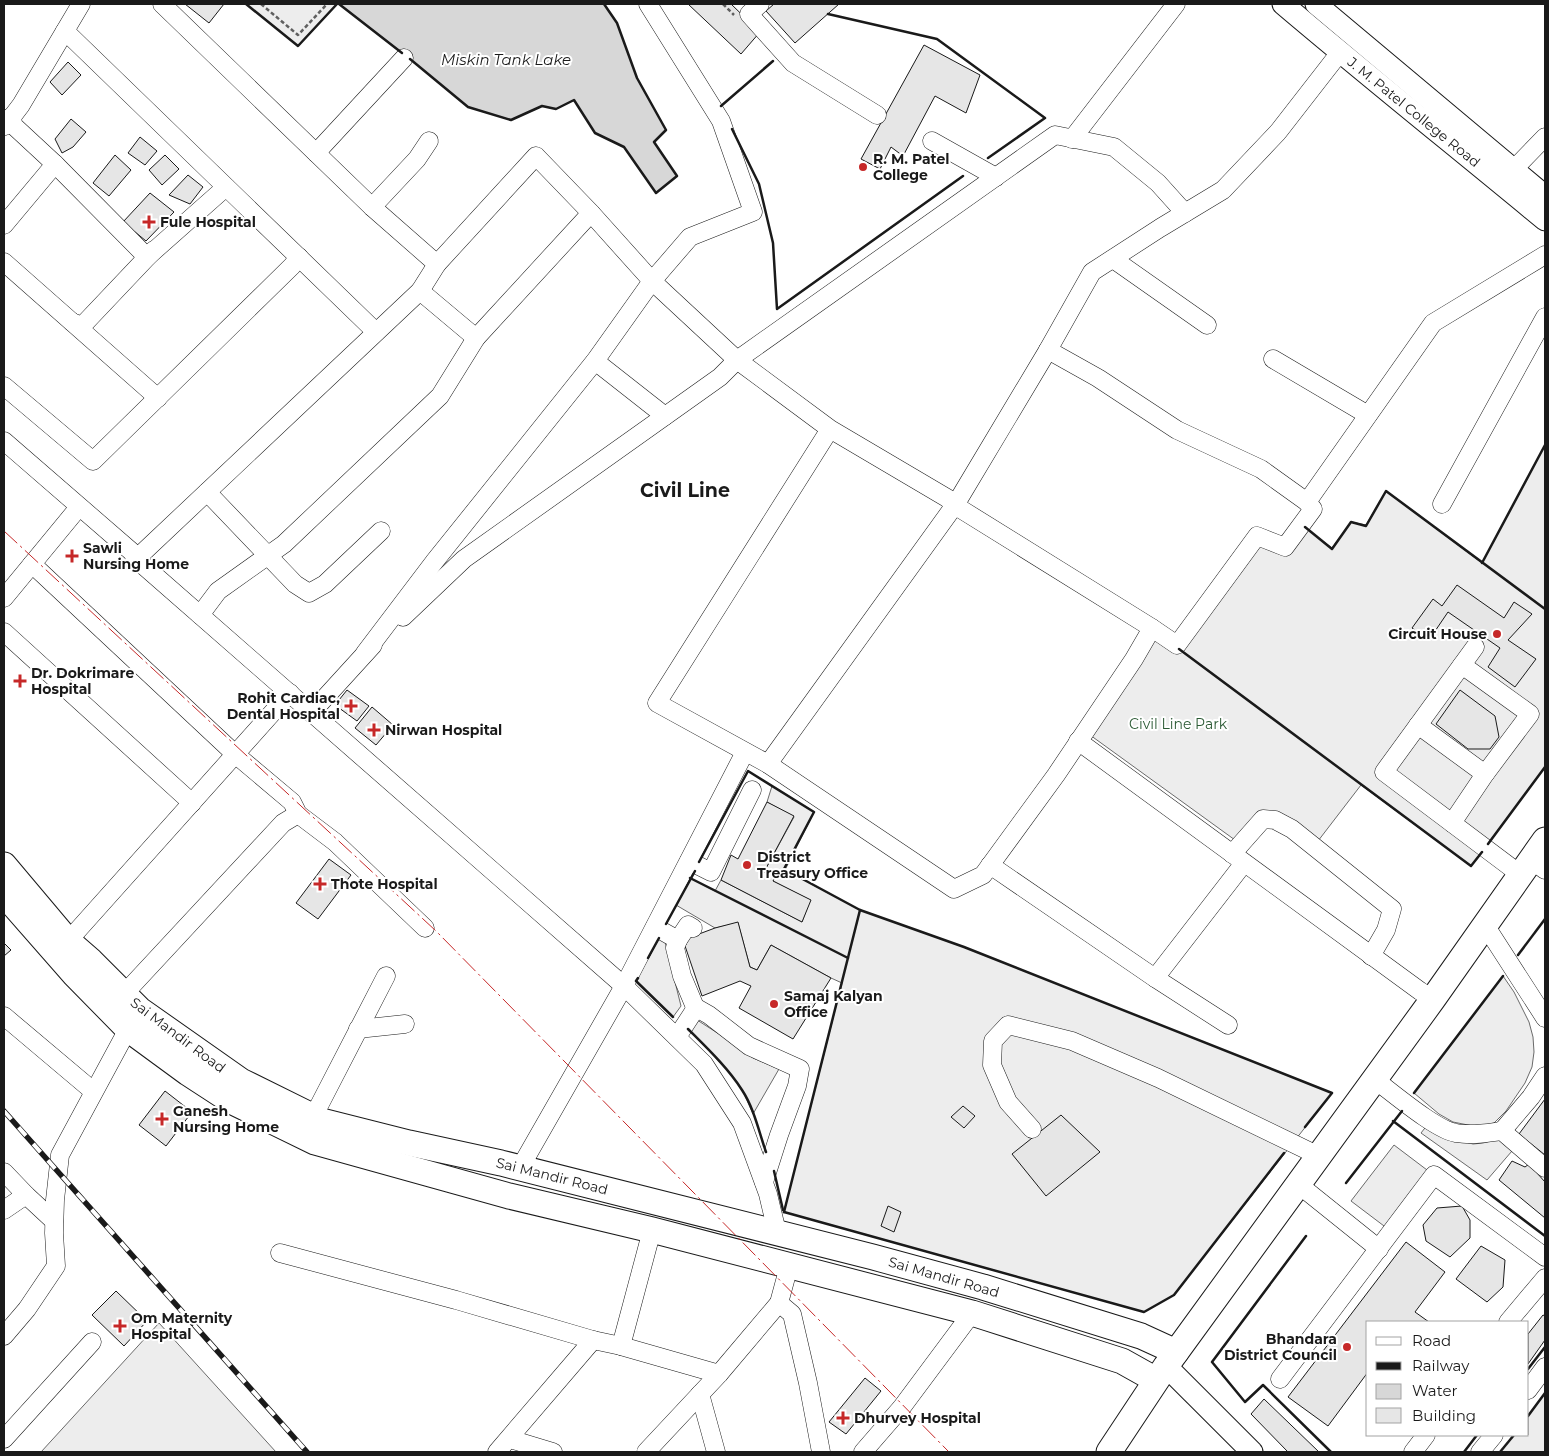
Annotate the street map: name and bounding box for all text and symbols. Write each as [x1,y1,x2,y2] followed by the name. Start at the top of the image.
[441,50,571,69] water label: Miskin Tank Lake
[1343,52,1484,171] street label: J. M. Patel College Road
[873,150,950,184] place label: R. M. Patel College
[857,161,869,173] marker: R. M. Patel College
[160,213,256,231] place label: Fule Hospital
[142,215,156,229] marker: Fule Hospital
[640,479,730,502] district label: Civil Line
[83,539,189,573] place label: Sawli Nursing Home
[65,549,79,563] marker: Sawli Nursing Home
[1388,625,1487,643] place label: Circuit House
[1491,628,1503,640] marker: Circuit House
[31,664,134,698] place label: Dr. Dokrimare Hospital
[13,674,27,688] marker: Dr. Dokrimare Hospital
[227,689,340,723] place label: Rohit Cardiac, Dental Hospital
[344,699,358,713] marker: Rohit Cardiac, Dental Hospital
[1129,715,1228,733] park label: Civil Line Park
[385,721,502,739] place label: Nirwan Hospital
[367,723,381,737] marker: Nirwan Hospital
[757,848,868,882] place label: District Treasury Office
[741,859,753,871] marker: District Treasury Office
[331,875,438,893] place label: Thote Hospital
[313,877,327,891] marker: Thote Hospital
[784,987,883,1021] place label: Samaj Kalyan Office
[127,993,229,1077] street label: Sai Mandir Road
[768,998,780,1010] marker: Samaj Kalyan Office
[173,1102,279,1136] place label: Ganesh Nursing Home
[155,1112,169,1126] marker: Ganesh Nursing Home
[494,1153,610,1199] street label: Sai Mandir Road
[886,1253,1002,1301] street label: Sai Mandir Road
[131,1309,233,1343] place label: Om Maternity Hospital
[113,1319,127,1333] marker: Om Maternity Hospital
[1366,1321,1529,1436] legend
[1224,1330,1337,1364] place label: Bhandara District Council
[1412,1331,1451,1350] text: Road
[1341,1341,1353,1353] marker: Bhandara District Council
[1412,1356,1470,1375] text: Railway
[1412,1381,1458,1400] text: Water
[1412,1406,1476,1425] text: Building
[854,1409,981,1427] place label: Dhurvey Hospital
[836,1411,850,1425] marker: Dhurvey Hospital

